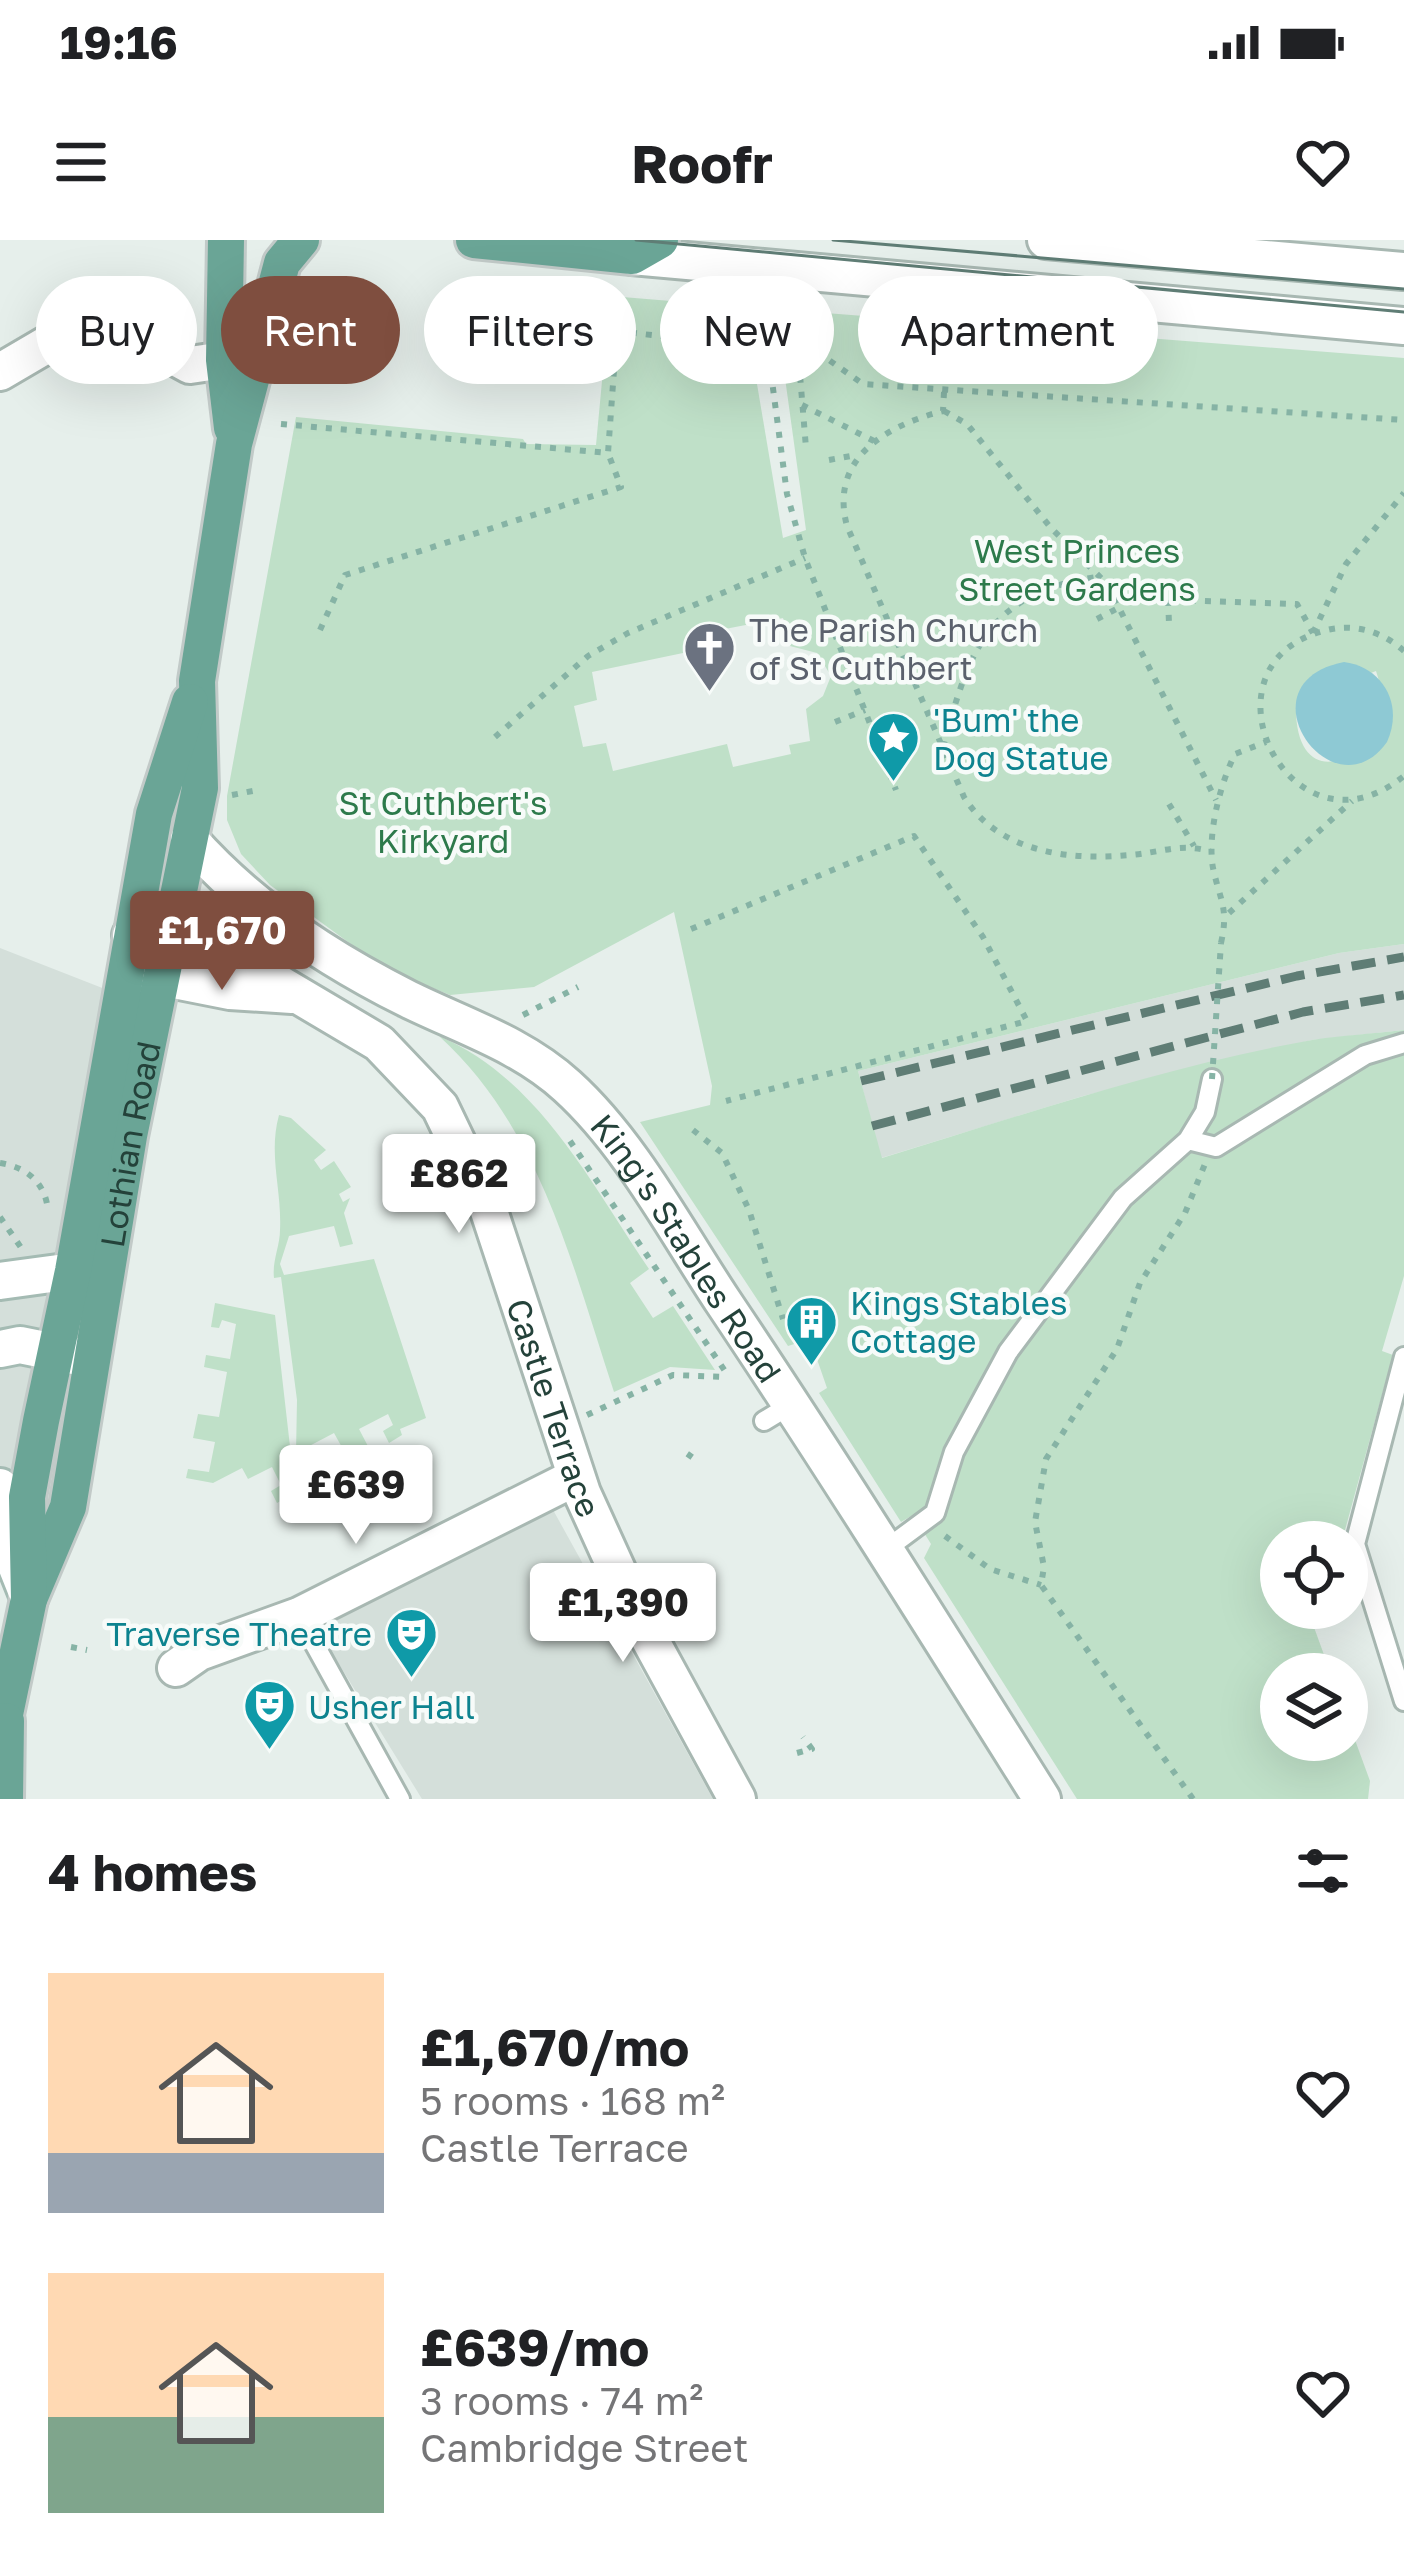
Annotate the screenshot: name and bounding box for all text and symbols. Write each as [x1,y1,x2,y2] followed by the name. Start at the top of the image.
[60,15,178,69] text: 19:16
[48,129,114,195] icon: menu
[1290,129,1356,195] icon: heart
[631,130,773,195] text: Roofr
[36,276,197,384] chip: Buy
[221,276,400,384] chip: Rent
[424,276,636,384] chip: Filters
[660,276,834,384] chip: New
[858,276,1158,384] chip: Apartment
[958,531,1196,608] park label: West Princes Street Gardens
[749,610,1038,687] place label: The Parish Church of St Cuthbert
[682,620,738,694] church icon: The Parish Church of St Cuthbert
[933,700,1109,777] place label: 'Bum' the Dog Statue
[866,710,922,784] place icon: 'Bum' the Dog Statue
[338,783,548,860] park label: St Cuthbert's Kirkyard
[124,891,320,993] pin: £1,670
[157,906,287,953] text: £1,670
[92,1038,167,1250] street label: Lothian Road
[584,1106,790,1389] street label: King's Stables Road
[388,1134,530,1236] pin: £862
[409,1149,509,1196] text: £862
[850,1283,1067,1360] place label: Kings Stables Cottage
[783,1293,839,1367] building icon: Kings Stables Cottage
[500,1294,610,1523] street label: Castle Terrace
[285,1445,427,1547] pin: £639
[306,1460,406,1507] text: £639
[1260,1521,1368,1761] map controls
[1260,1521,1368,1629] button: locate
[525,1563,721,1665] pin: £1,390
[557,1578,689,1625] text: £1,390
[383,1605,439,1679] theatre icon: Traverse Theatre
[106,1614,372,1653] place label: Traverse Theatre
[1260,1653,1368,1761] button: layers
[241,1678,297,1752] theatre icon: Usher Hall
[308,1687,475,1726] place label: Usher Hall
[1290,1838,1356,1904] icon: filters
[48,1841,257,1902] text: 4 homes
[420,2016,689,2077] text: £1,670/mo
[144,2021,288,2165] icon: home
[1290,2060,1356,2126] icon: heart
[420,2077,725,2124] text: 5 rooms · 168 m²
[420,2124,689,2171] text: Castle Terrace
[420,2316,649,2377] text: £639/mo
[144,2321,288,2465] icon: home
[1290,2360,1356,2426] icon: heart
[420,2377,703,2424] text: 3 rooms · 74 m²
[420,2424,749,2471] text: Cambridge Street

